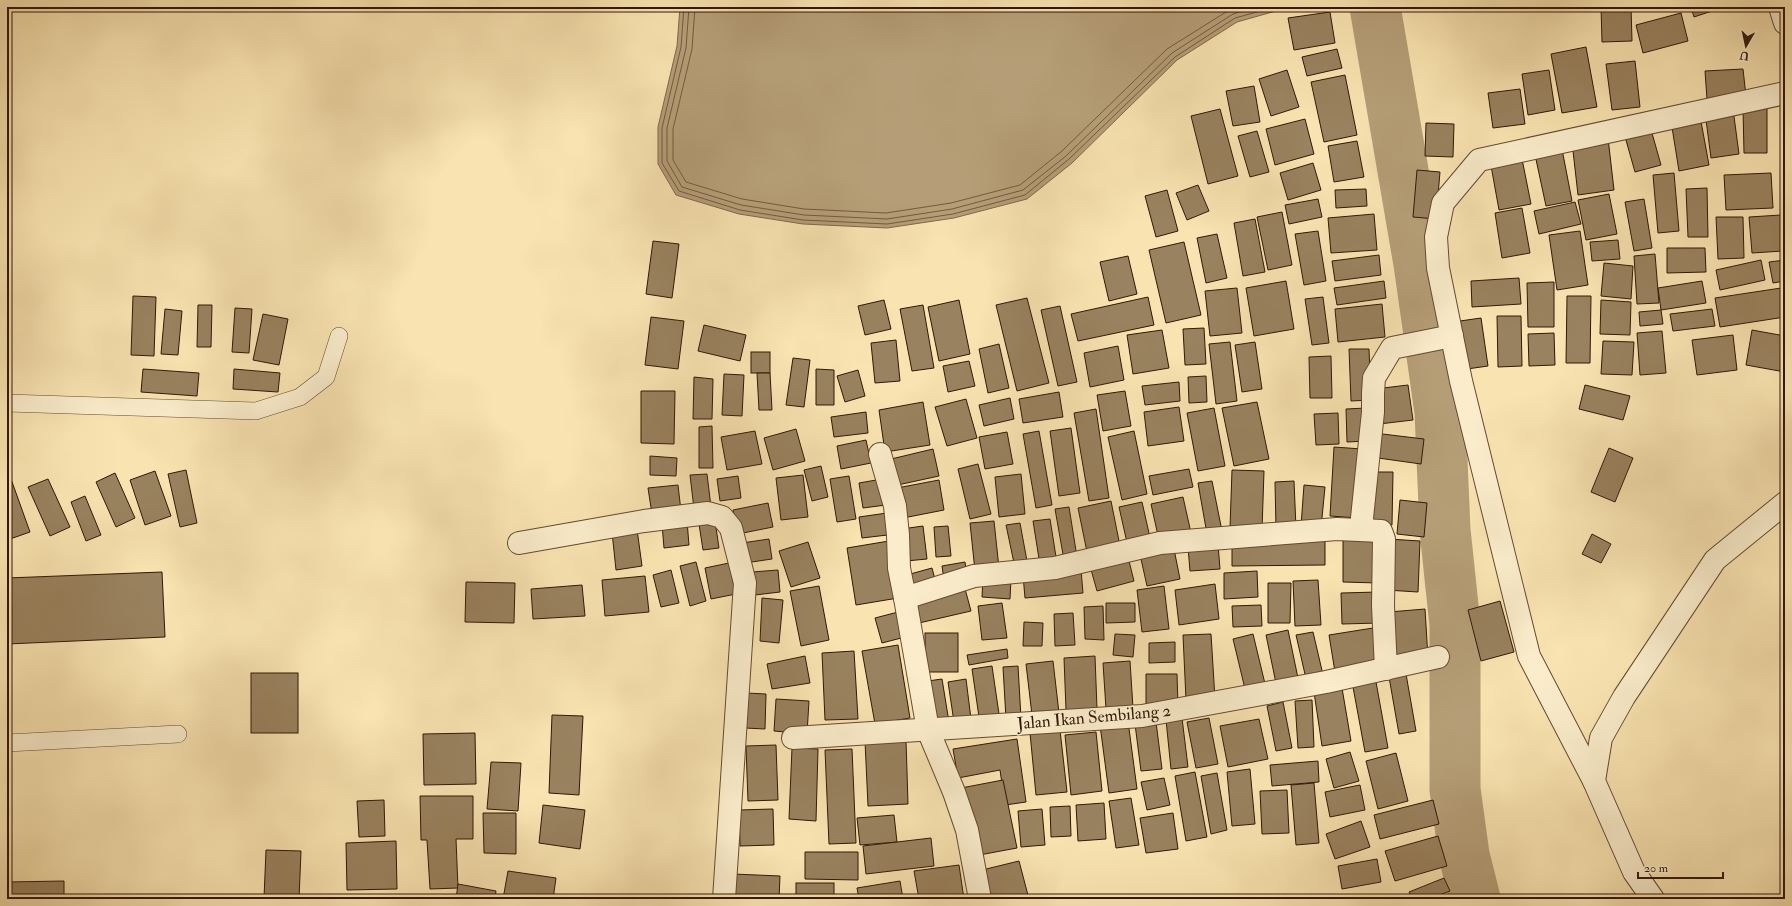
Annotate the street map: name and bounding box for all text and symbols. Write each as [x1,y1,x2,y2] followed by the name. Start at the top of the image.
[1726,26,1766,66] north arrow
[1738,48,1750,63] text: U
[1015,700,1172,735] street label: Jalan Ikan Sembilang 2
[1638,854,1723,880] scale bar
[1644,861,1669,876] text: 20 m

